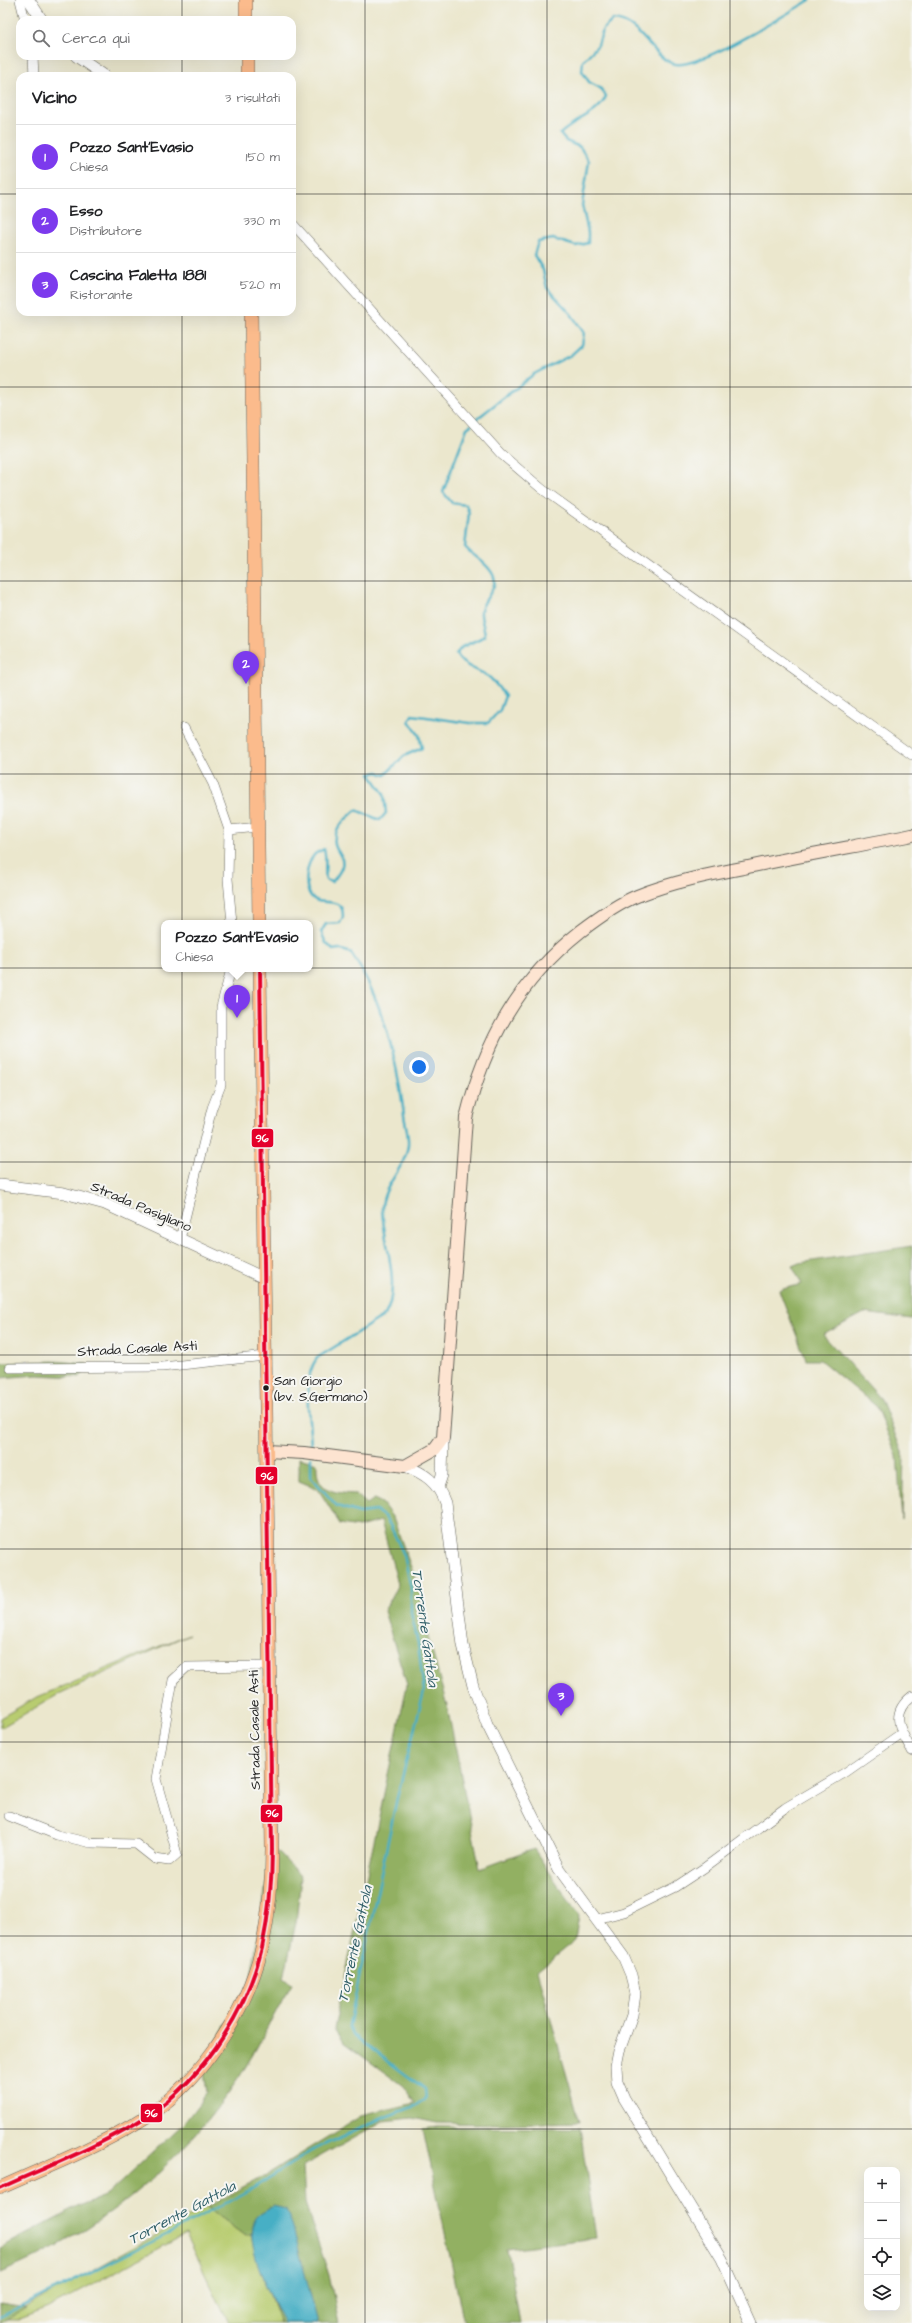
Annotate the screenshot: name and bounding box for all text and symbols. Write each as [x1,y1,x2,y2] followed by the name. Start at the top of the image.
[16,16,296,60] search box
[30,27,52,49] icon: search
[62,28,130,49] text: Cerca qui
[32,86,77,110] text: Vicino
[225,89,280,107] text: 3 risultati
[70,137,193,158] text: Pozzo Sant'Evasio
[44,148,46,166] text: 1
[246,148,280,166] text: 150 m
[70,158,108,176] text: Chiesa
[70,201,102,222] text: Esso
[41,212,49,230] text: 2
[243,212,280,230] text: 330 m
[70,222,142,240] text: Distributore
[70,265,206,286] text: Cascina Faletta 1881
[42,276,48,294] text: 3
[240,276,280,294] text: 520 m
[70,286,133,304] text: Ristorante
[233,651,259,684] pin: 2
[161,920,313,972] popup
[175,927,299,948] text: Pozzo Sant'Evasio
[175,948,213,966] text: Chiesa
[224,985,250,1018] pin: 1
[409,1057,429,1077] your location
[251,1128,274,1148] line badge: 96
[255,1131,269,1146] text: 96
[87,1177,195,1237] street label: Strada Pasigliano
[77,1336,197,1362] street label: Strada Casale Asti
[274,1372,368,1406] place label: San Giorgio (bv. S.Germano)
[261,1383,271,1393] marker: San Giorgio (bv. S.Germano)
[255,1466,278,1485] line badge: 96
[260,1469,274,1484] text: 96
[406,1568,444,1690] water label: Torrente Gattola
[244,1670,266,1790] street label: Strada Casale Asti
[548,1683,574,1716] pin: 3
[260,1804,283,1823] line badge: 96
[265,1806,279,1821] text: 96
[332,1882,378,2004] water label: Torrente Gattola
[140,2103,163,2123] line badge: 96
[144,2106,158,2121] text: 96
[864,2167,900,2311] map controls
[864,2167,900,2203] button: +
[125,2175,241,2250] water label: Torrente Gattola
[864,2203,900,2239] button: −
[864,2239,900,2275] button: locate
[864,2275,900,2311] button: layers

